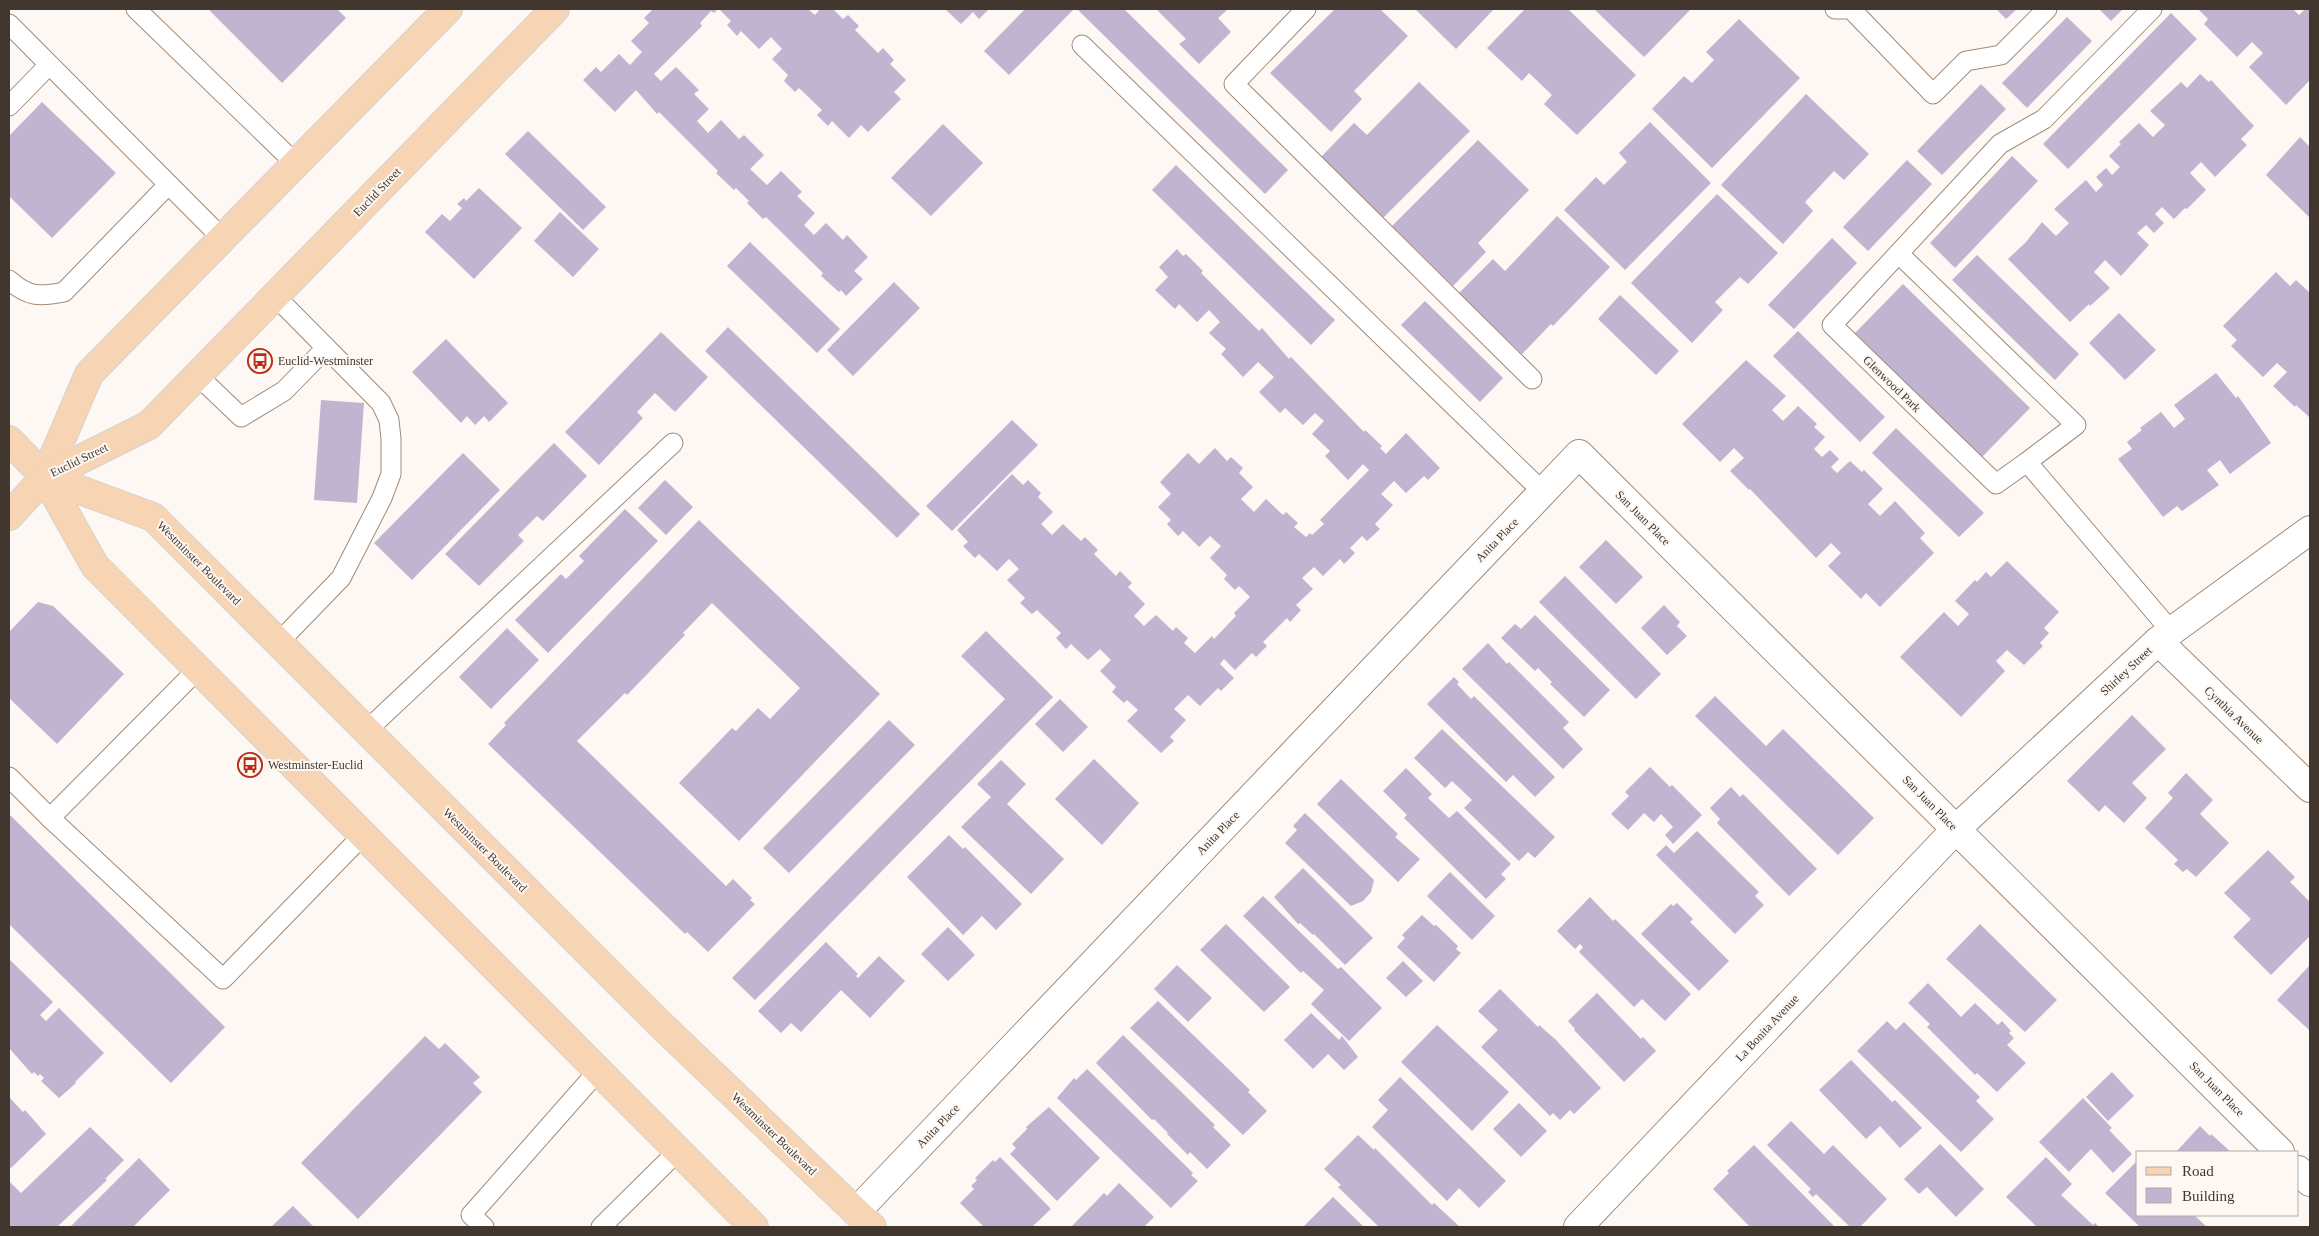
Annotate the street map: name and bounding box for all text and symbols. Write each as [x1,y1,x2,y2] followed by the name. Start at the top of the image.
[350,164,404,219] street label: Euclid Street
[247,348,273,374] bus stop icon: Euclid-Westminster
[1860,353,1924,415] street label: Glenwood Park
[278,354,373,368] place label: Euclid-Westminster
[48,440,111,480] street label: Euclid Street
[1613,488,1673,548] street label: San Juan Place
[1473,515,1521,565] street label: Anita Place
[154,518,244,608] street label: Westminster Boulevard
[2097,643,2155,699] street label: Shirley Street
[2202,683,2266,747] street label: Cynthia Avenue
[237,752,263,778] bus stop icon: Westminster-Euclid
[268,758,363,772] place label: Westminster-Euclid
[1900,773,1960,833] street label: San Juan Place
[440,805,530,895] street label: Westminster Boulevard
[1194,808,1242,858] street label: Anita Place
[1732,992,1802,1064] street label: La Bonita Avenue
[2187,1059,2247,1119] street label: San Juan Place
[729,1090,819,1178] street label: Westminster Boulevard
[914,1101,962,1151] street label: Anita Place
[2136,1151,2299,1216] legend
[2182,1163,2214,1179] text: Road
[2182,1188,2235,1204] text: Building

